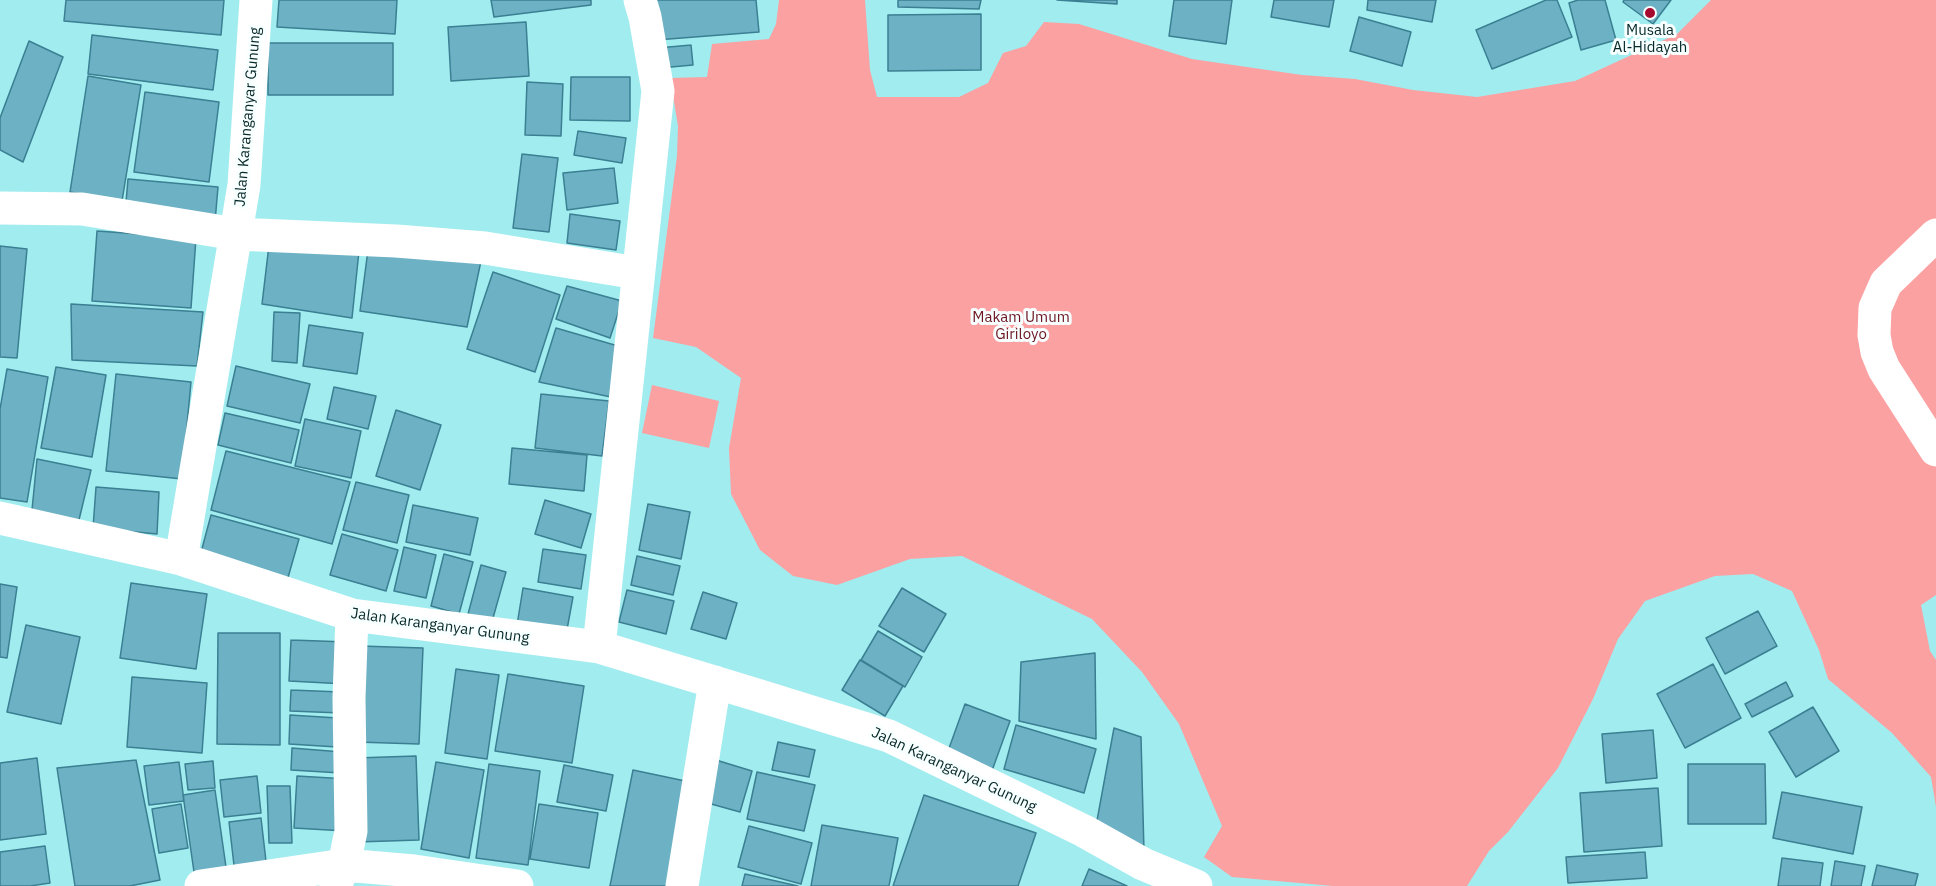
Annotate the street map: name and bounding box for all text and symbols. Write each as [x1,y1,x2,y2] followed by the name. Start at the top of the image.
[1643,6,1657,20] marker: Musala Al-Hidayah
[1613,22,1687,57] place label: Musala Al-Hidayah
[231,26,265,208] street label: Jalan Karanganyar Gunung
[972,309,1070,344] park label: Makam Umum Giriloyo
[350,605,530,647] street label: Jalan Karanganyar Gunung
[869,724,1039,816] street label: Jalan Karanganyar Gunung

